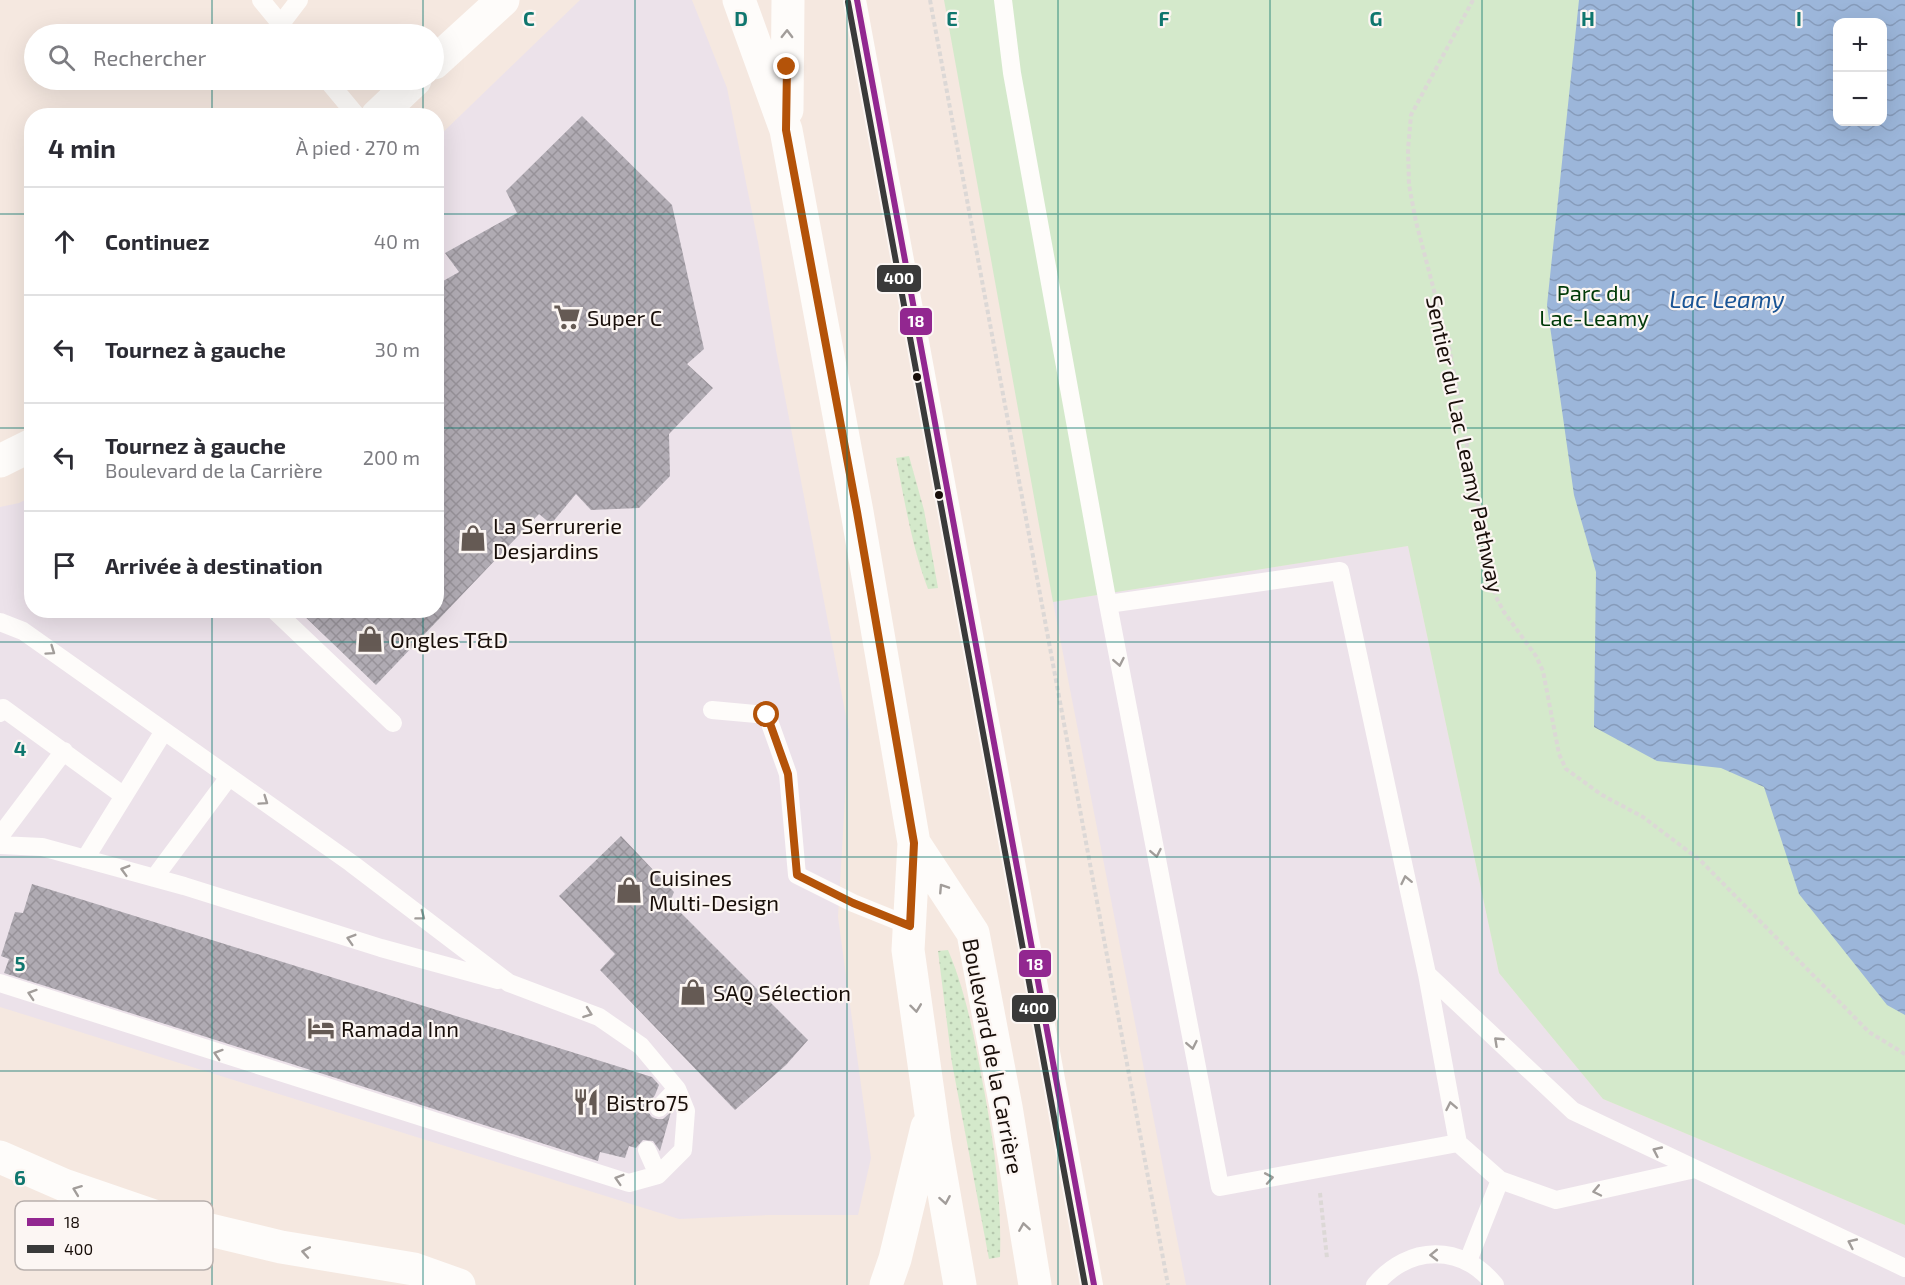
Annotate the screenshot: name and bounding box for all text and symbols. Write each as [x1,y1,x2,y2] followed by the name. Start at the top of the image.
[523,6,535,30] text: C
[734,6,748,30] text: D
[946,6,958,30] text: E
[1158,6,1170,30] text: F
[1370,6,1382,30] text: G
[1581,6,1595,30] text: H
[1796,6,1802,30] text: I
[1833,18,1887,126] map controls
[1833,18,1887,72] button: +
[24,24,444,90] search box
[781,29,794,38] one-way arrow
[45,41,78,74] icon: search
[93,44,206,70] text: Rechercher
[773,53,799,79] route end
[1833,72,1887,126] button: −
[48,132,116,163] text: 4 min
[296,135,420,159] text: À pied · 270 m
[48,225,81,258] icon: ahead
[105,228,209,254] text: Continuez
[374,229,420,253] text: 40 m
[876,264,922,293] line badge: 400
[884,268,914,287] text: 400
[1539,279,1649,330] park label: Parc du Lac-Leamy
[1669,284,1785,313] water label: Lac Leamy
[1422,293,1510,595] street label: Sentier du Lac Leamy Pathway
[552,302,582,332] supermarket icon: Super C
[587,304,662,330] place label: Super C
[899,307,933,336] line badge: 18
[908,311,924,330] text: 18
[48,333,81,366] icon: left
[105,336,286,362] text: Tournez à gauche
[375,337,420,361] text: 30 m
[911,371,923,383] unlabelled marker
[105,432,286,458] text: Tournez à gauche
[48,441,81,474] icon: left
[363,445,420,469] text: 200 m
[105,458,323,482] text: Boulevard de la Carrière
[933,489,945,501] unlabelled marker
[493,512,622,564] place label: La Serrurerie Desjardins
[458,523,488,553] shop icon: La Serrurerie Desjardins
[48,549,81,582] icon: arrive
[105,552,323,578] text: Arrivée à destination
[355,624,385,654] shop icon: Ongles T&D
[390,626,508,652] place label: Ongles T&D
[44,644,55,655] one-way arrow
[1112,656,1125,666] one-way arrow
[753,701,779,727] route start
[14,736,27,760] text: 4
[257,794,268,805] one-way arrow
[1149,848,1162,858] one-way arrow
[649,864,779,915] place label: Cuisines Multi-Design
[120,865,130,877] one-way arrow
[614,875,644,905] shop icon: Cuisines Multi-Design
[1400,875,1413,885] one-way arrow
[939,884,950,895] one-way arrow
[414,909,425,920] one-way arrow
[346,934,357,946] one-way arrow
[958,936,1030,1176] street label: Boulevard de la Carrière
[1018,949,1052,978] line badge: 18
[14,951,26,975] text: 5
[1027,954,1043,973] text: 18
[678,977,708,1007] shop icon: SAQ Sélection
[713,979,851,1006] place label: SAQ Sélection
[27,989,38,1001] one-way arrow
[1011,994,1057,1023] line badge: 400
[1019,998,1049,1017] text: 400
[909,1003,921,1012] one-way arrow
[582,1005,593,1018] one-way arrow
[306,1013,336,1043] hotel icon: Ramada Inn
[341,1015,459,1041] place label: Ramada Inn
[1495,1038,1506,1049] one-way arrow
[1185,1039,1198,1049] one-way arrow
[213,1048,224,1061] one-way arrow
[571,1087,601,1117] restaurant icon: Bistro75
[606,1089,689,1115] place label: Bistro75
[1445,1101,1458,1111] one-way arrow
[1652,1146,1663,1158] one-way arrow
[14,1165,26,1189] text: 6
[1264,1172,1274,1185] one-way arrow
[614,1174,625,1186] one-way arrow
[1593,1184,1603,1197] one-way arrow
[72,1185,83,1197] one-way arrow
[938,1195,950,1204] one-way arrow
[15,1201,213,1270] legend
[64,1212,80,1231] text: 18
[1019,1223,1031,1232] one-way arrow
[64,1239,93,1258] text: 400
[1848,1239,1859,1251] one-way arrow
[301,1246,310,1258] one-way arrow
[1429,1249,1438,1261] one-way arrow

